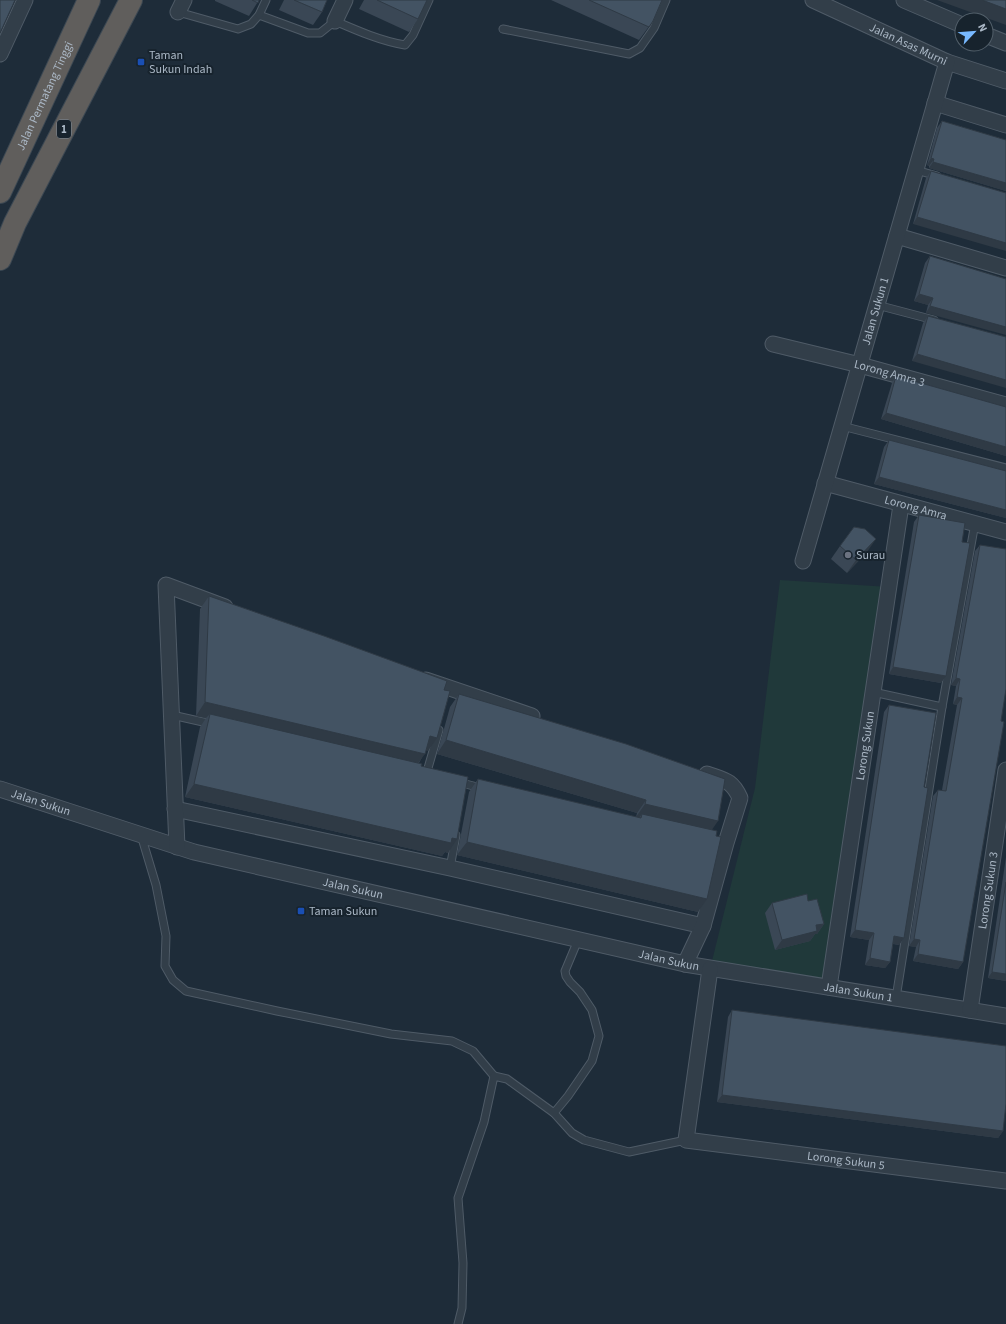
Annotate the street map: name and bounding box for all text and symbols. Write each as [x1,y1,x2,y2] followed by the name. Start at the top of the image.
[954,12,994,52] north arrow
[867,19,950,70] street label: Jalan Asas Murni
[974,21,991,34] text: N
[12,39,77,153] street label: Jalan Permatang Tinggi
[149,47,212,78] place label: Taman Sukun Indah
[136,57,146,67] marker: Taman Sukun Indah
[57,120,71,138] road number: 1
[857,275,893,347] street label: Jalan Sukun 1
[852,355,927,391] street label: Lorong Amra 3
[882,491,949,524] street label: Lorong Amra
[856,547,885,564] place label: Surau
[843,550,853,560] marker: Surau
[851,710,879,781] street label: Lorong Sukun
[9,785,73,820] street label: Jalan Sukun
[974,850,1002,930] street label: Lorong Sukun 3
[321,873,385,903] street label: Jalan Sukun
[309,903,377,920] place label: Taman Sukun
[296,906,306,916] marker: Taman Sukun
[637,945,700,975] street label: Jalan Sukun
[822,978,894,1006] street label: Jalan Sukun 1
[806,1147,886,1174] street label: Lorong Sukun 5

